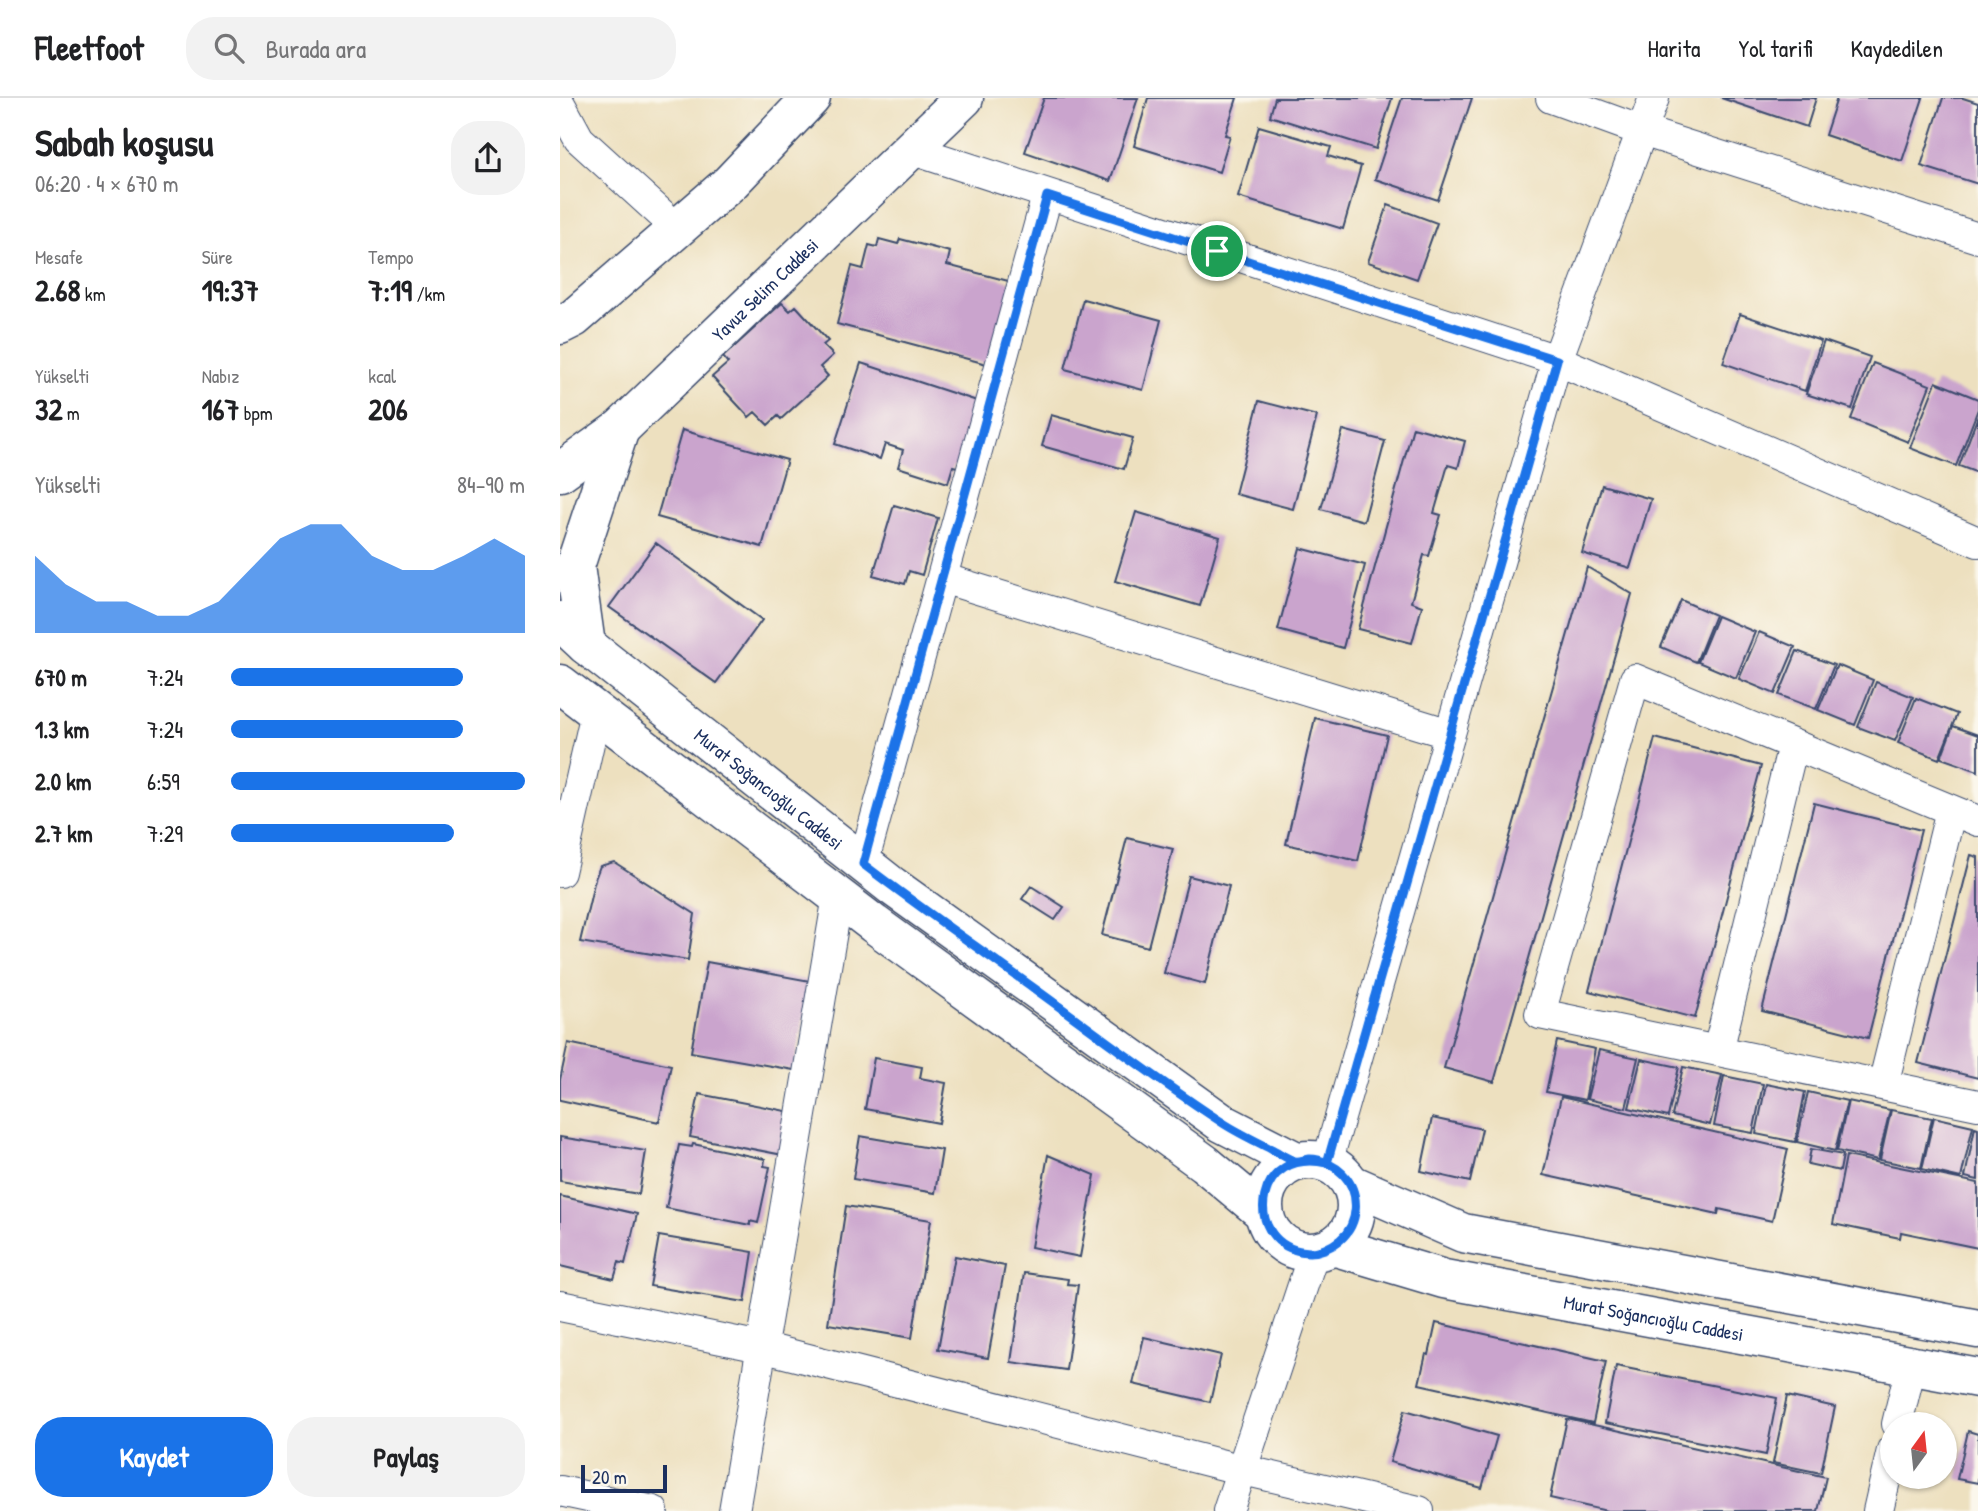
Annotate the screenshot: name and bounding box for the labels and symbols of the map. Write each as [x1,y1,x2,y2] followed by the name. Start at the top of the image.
[1187,221,1247,281] pin
[706,232,824,347] street label: Yavuz Selim Caddesi
[689,722,848,856] street label: Murat Soğancıoğlu Caddesi
[1562,1288,1746,1347] street label: Murat Soğancıoğlu Caddesi
[1880,1412,1956,1489] north arrow
[581,1462,667,1494] scale bar

